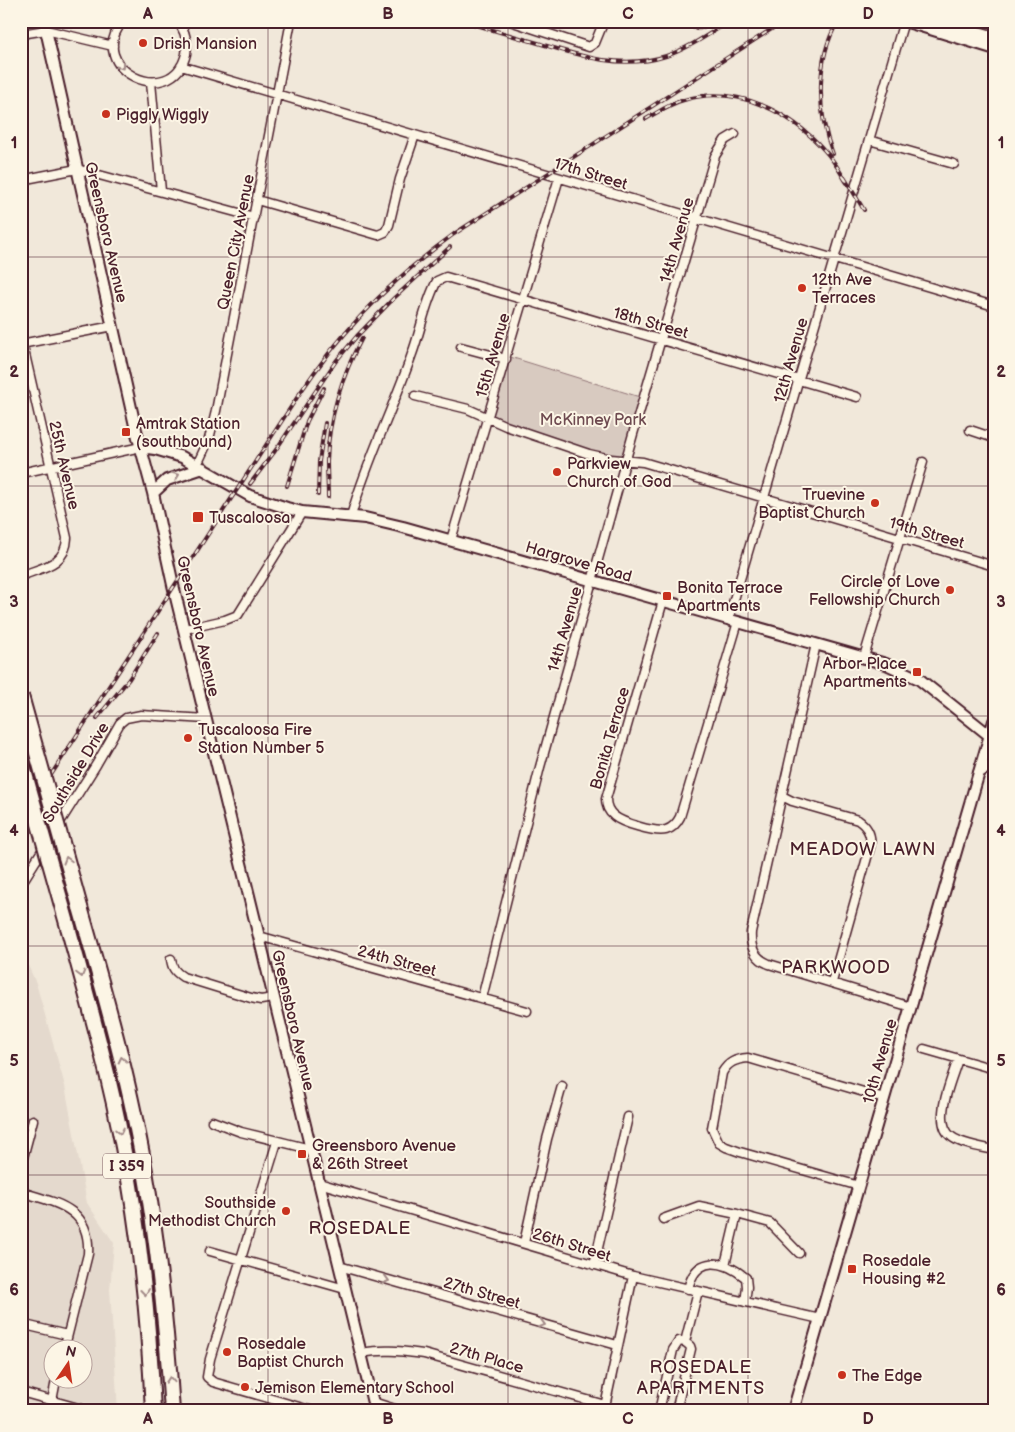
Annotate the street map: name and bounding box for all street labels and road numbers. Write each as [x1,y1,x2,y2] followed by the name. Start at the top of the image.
[552,154,630,195] street label: 17th Street
[80,160,131,305] street label: Greensboro Avenue
[214,172,259,312] street label: Queen City Avenue
[656,195,699,285] street label: 14th Avenue
[611,304,690,343] street label: 18th Street
[472,310,515,400] street label: 15th Avenue
[770,315,813,405] street label: 12th Avenue
[44,419,83,512] street label: 25th Avenue
[887,514,966,553] street label: 19th Street
[523,538,634,587] street label: Hargrove Road
[172,554,223,699] street label: Greensboro Avenue
[544,584,587,674] street label: 14th Avenue
[587,684,634,792] street label: Bonita Terrace
[39,719,114,826] street label: Southside Drive
[355,942,438,981] street label: 24th Street
[267,948,318,1093] street label: Greensboro Avenue
[859,1016,902,1106] street label: 10th Avenue
[103,1154,151,1178] road number: I 359
[530,1225,613,1266] street label: 26th Street
[441,1273,522,1313] street label: 27th Street
[447,1339,526,1378] street label: 27th Place

